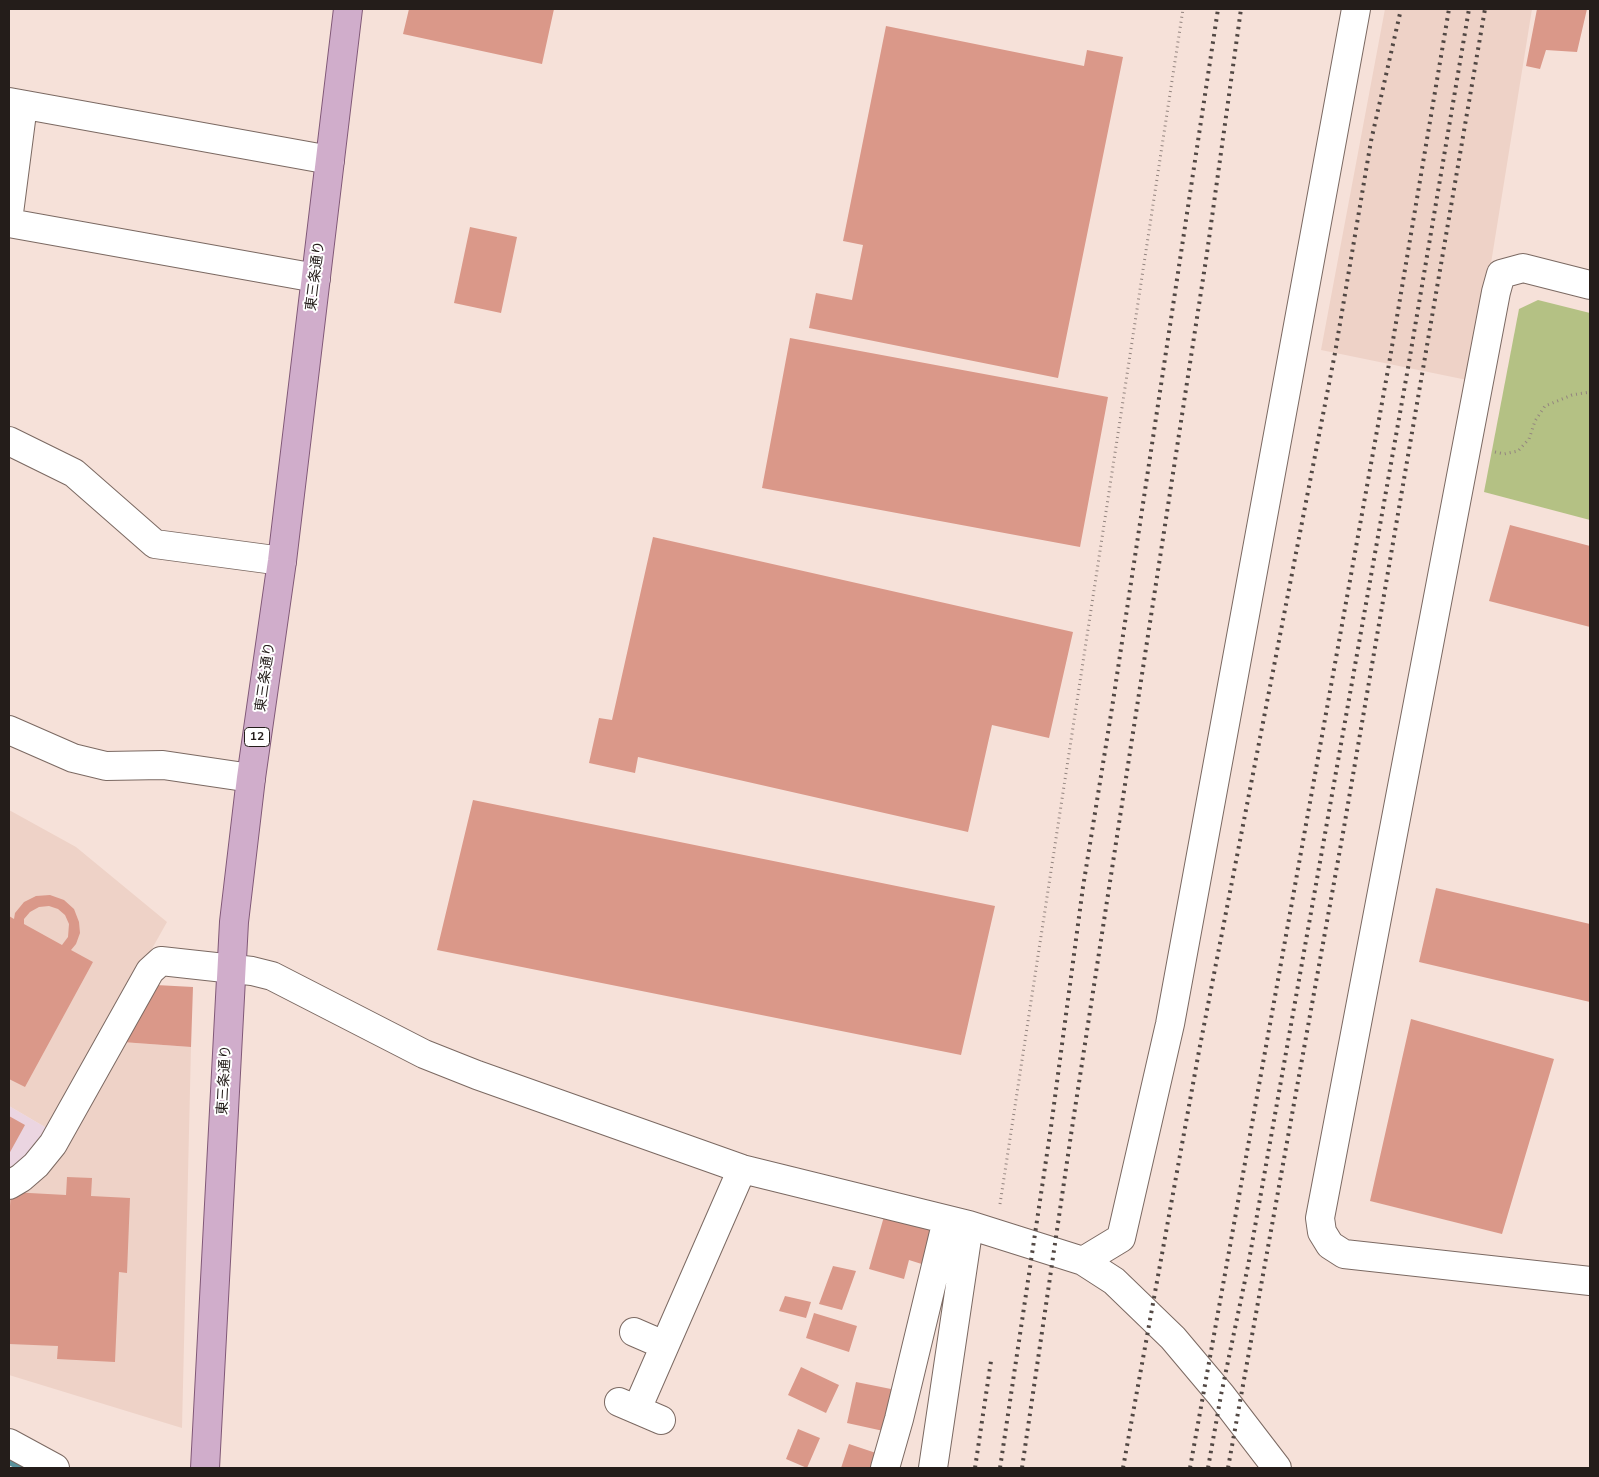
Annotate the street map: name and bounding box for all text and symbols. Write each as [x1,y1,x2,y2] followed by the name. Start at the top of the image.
[303,240,329,312] street label: 東三条通り
[253,641,279,713] street label: 東三条通り
[244,728,270,746] road number: 12
[215,1045,235,1115] street label: 東三条通り

